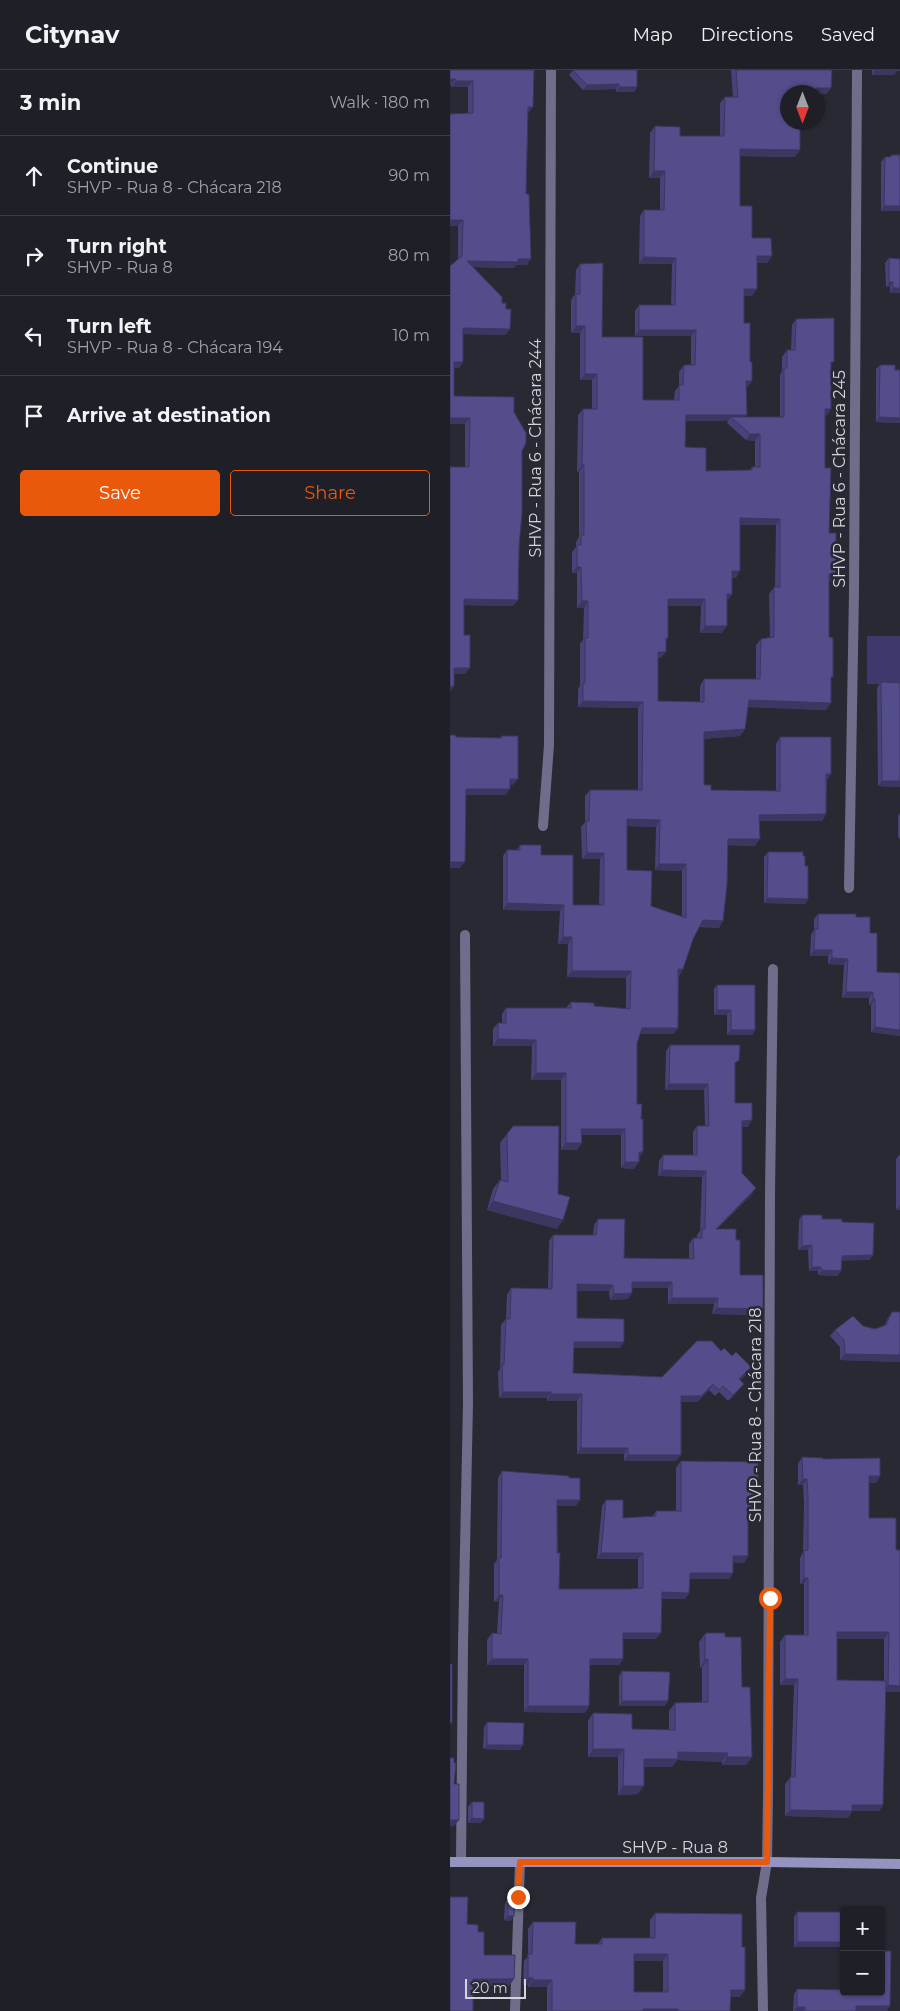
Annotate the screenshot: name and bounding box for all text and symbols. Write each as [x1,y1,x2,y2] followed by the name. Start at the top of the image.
[25,20,119,49] text: Citynav
[633,24,673,46] text: Map
[701,24,793,46] text: Directions
[821,24,875,46] text: Saved
[780,85,825,130] north arrow
[20,90,81,115] text: 3 min
[330,93,430,112] text: Walk · 180 m
[67,155,158,178] text: Continue
[20,162,48,190] icon: ahead
[388,166,430,185] text: 90 m
[67,178,282,197] text: SHVP - Rua 8 - Chácara 218
[67,235,167,258] text: Turn right
[20,242,48,270] icon: right
[388,246,430,265] text: 80 m
[67,258,173,277] text: SHVP - Rua 8
[67,315,152,338] text: Turn left
[20,322,48,350] icon: left
[392,326,430,345] text: 10 m
[67,338,283,357] text: SHVP - Rua 8 - Chácara 194
[526,338,545,558] street label: SHVP - Rua 6 - Chácara 244
[830,370,849,588] street label: SHVP - Rua 6 - Chácara 245
[20,402,48,430] icon: arrive
[67,404,271,427] text: Arrive at destination
[20,470,220,516] button: Save
[230,470,430,516] button: Share
[746,1308,765,1522] street label: SHVP - Rua 8 - Chácara 218
[759,1587,782,1610] route start
[622,1838,728,1857] street label: SHVP - Rua 8
[507,1886,530,1909] route end
[840,1906,885,1996] map controls
[840,1906,885,1951] button: +
[840,1951,885,1996] button: −
[465,1976,526,1999] scale bar
[472,1979,508,1997] text: 20 m

